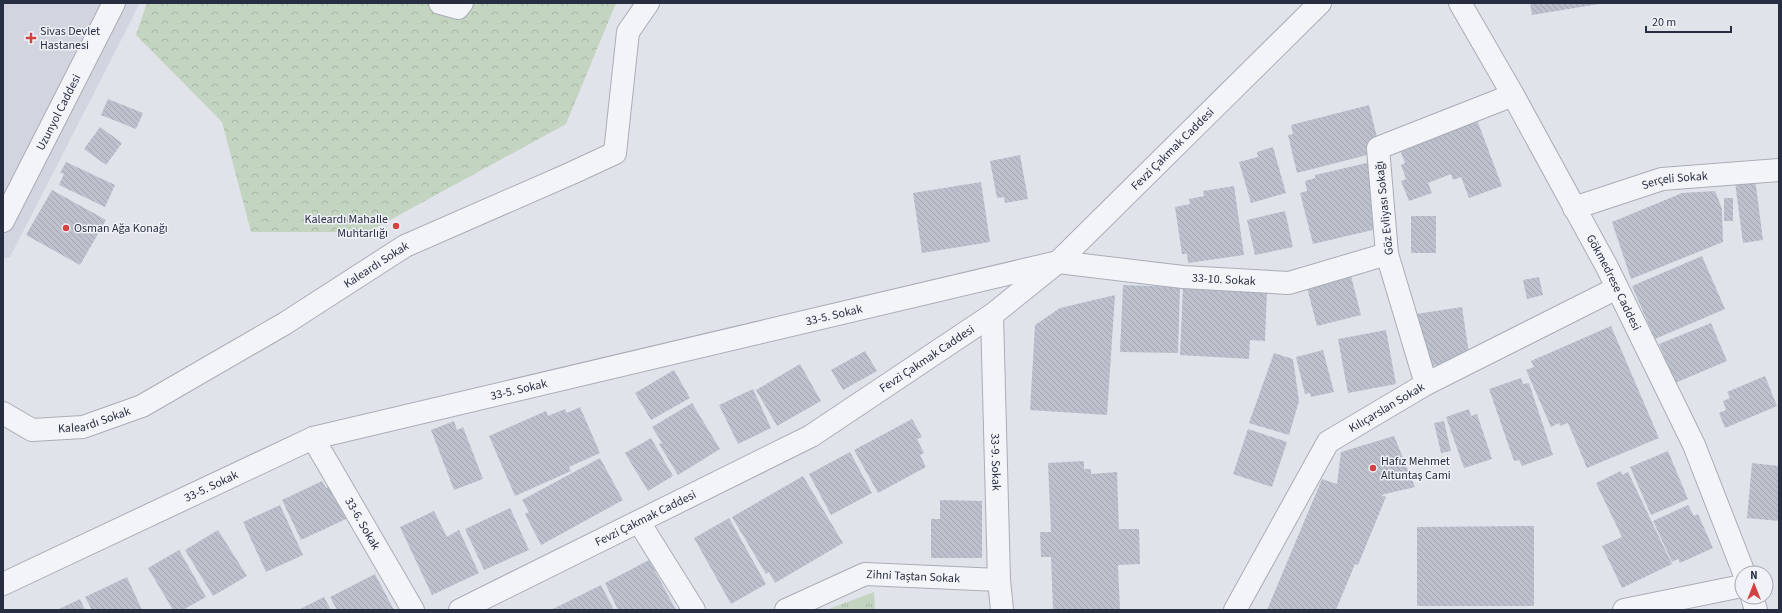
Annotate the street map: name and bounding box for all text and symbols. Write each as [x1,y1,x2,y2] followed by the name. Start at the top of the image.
[1646,8,1731,34] scale bar
[1652,14,1676,31] text: 20 m
[40,23,100,54] place label: Sivas Devlet Hastanesi
[25,32,37,44] marker: Sivas Devlet Hastanesi
[32,71,85,154] street label: Uzunyol Caddesi
[1127,104,1218,194] street label: Fevzi Çakmak Caddesi
[1371,160,1398,256] street label: Göz Evliyası Sokağı
[1640,168,1708,194] street label: Serçeli Sokak
[305,211,388,242] place label: Kaleardı Mahalle Muhtarlığı
[74,220,168,237] place label: Osman Ağa Konağı
[391,221,401,231] marker: Kaleardı Mahalle Muhtarlığı
[61,223,71,233] marker: Osman Ağa Konağı
[1582,231,1645,334] street label: Gökmedrese Caddesi
[340,237,412,292] street label: Kaleardı Sokak
[1192,270,1256,290] street label: 33-10. Sokak
[804,300,864,330] street label: 33-5. Sokak
[876,321,978,397] street label: Fevzi Çakmak Caddesi
[489,375,549,405] street label: 33-5. Sokak
[1346,379,1428,437] street label: Kılıçarslan Sokak
[57,403,133,437] street label: Kaleardı Sokak
[986,433,1005,491] street label: 33-9. Sokak
[1381,453,1451,484] place label: Hafız Mehmet Altuntaş Cami
[1368,463,1378,473] marker: Hafız Mehmet Altuntaş Cami
[182,466,241,506] street label: 33-5. Sokak
[592,486,699,551] street label: Fevzi Çakmak Caddesi
[340,495,384,553] street label: 33-6. Sokak
[1734,565,1774,605] north arrow
[866,566,960,587] street label: Zihni Taştan Sokak
[1750,568,1758,583] text: N

